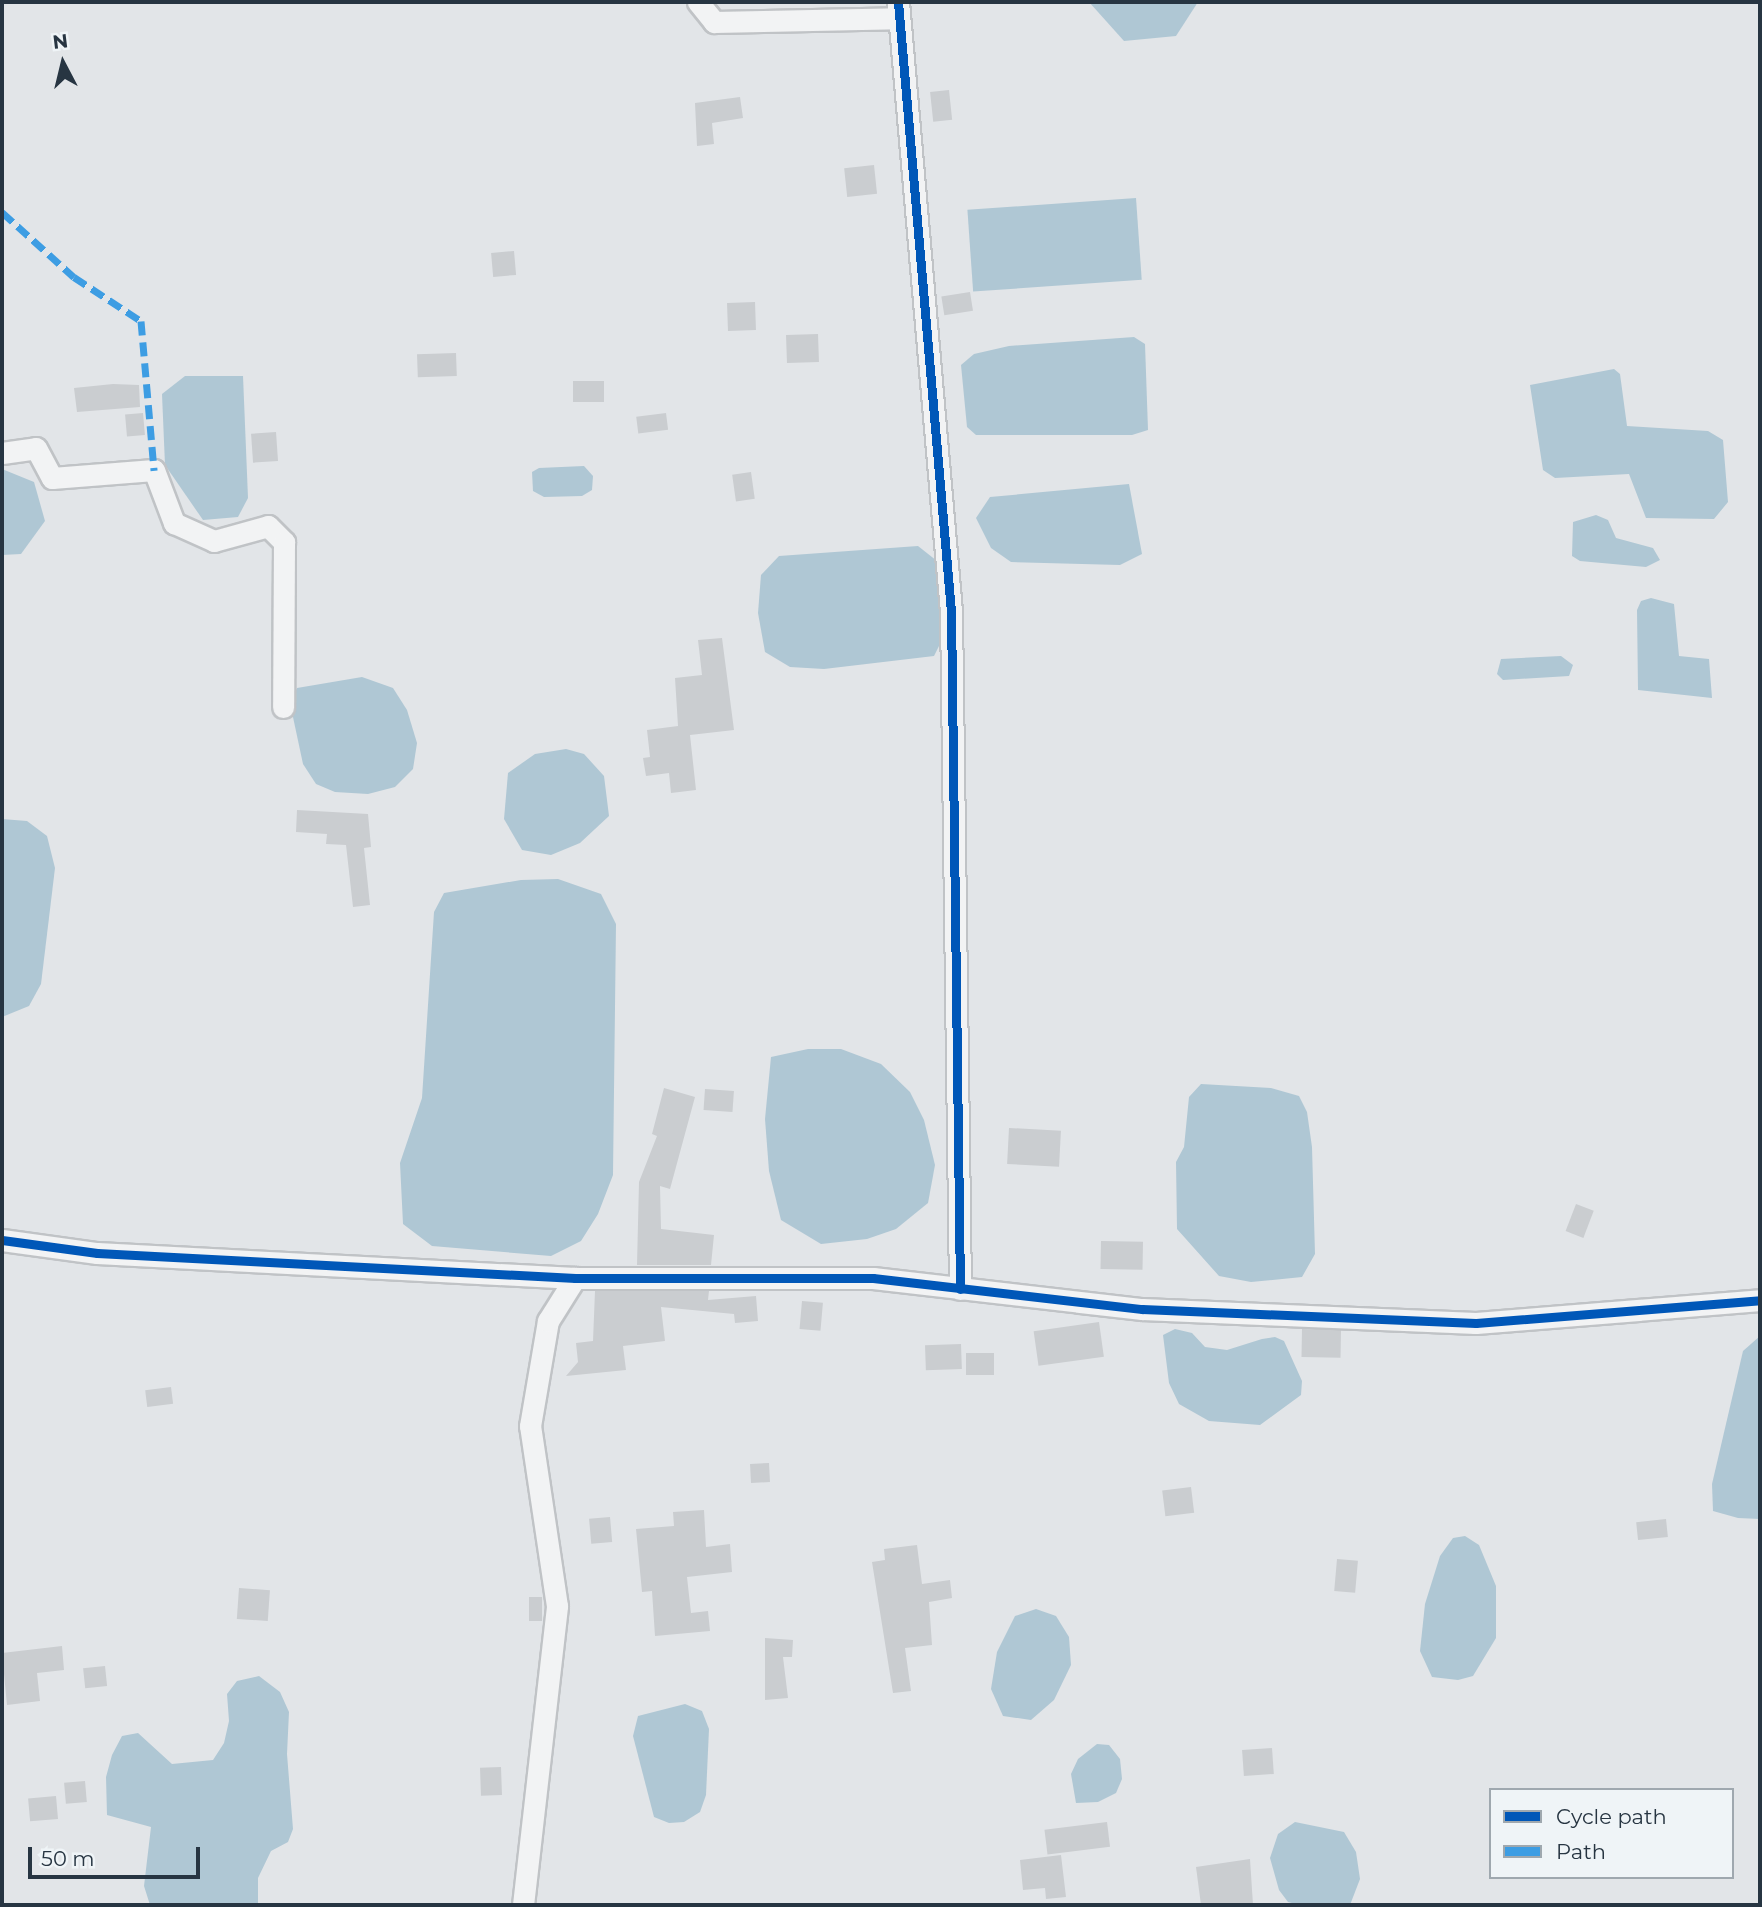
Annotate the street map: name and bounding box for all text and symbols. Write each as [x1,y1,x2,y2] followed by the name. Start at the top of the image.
[28,28,98,98] north arrow
[51,29,69,54] text: N
[1489,1788,1734,1879] legend
[1556,1804,1667,1829] text: Cycle path
[32,1834,203,1878] scale bar
[1556,1839,1606,1864] text: Path
[41,1846,95,1871] text: 50 m

